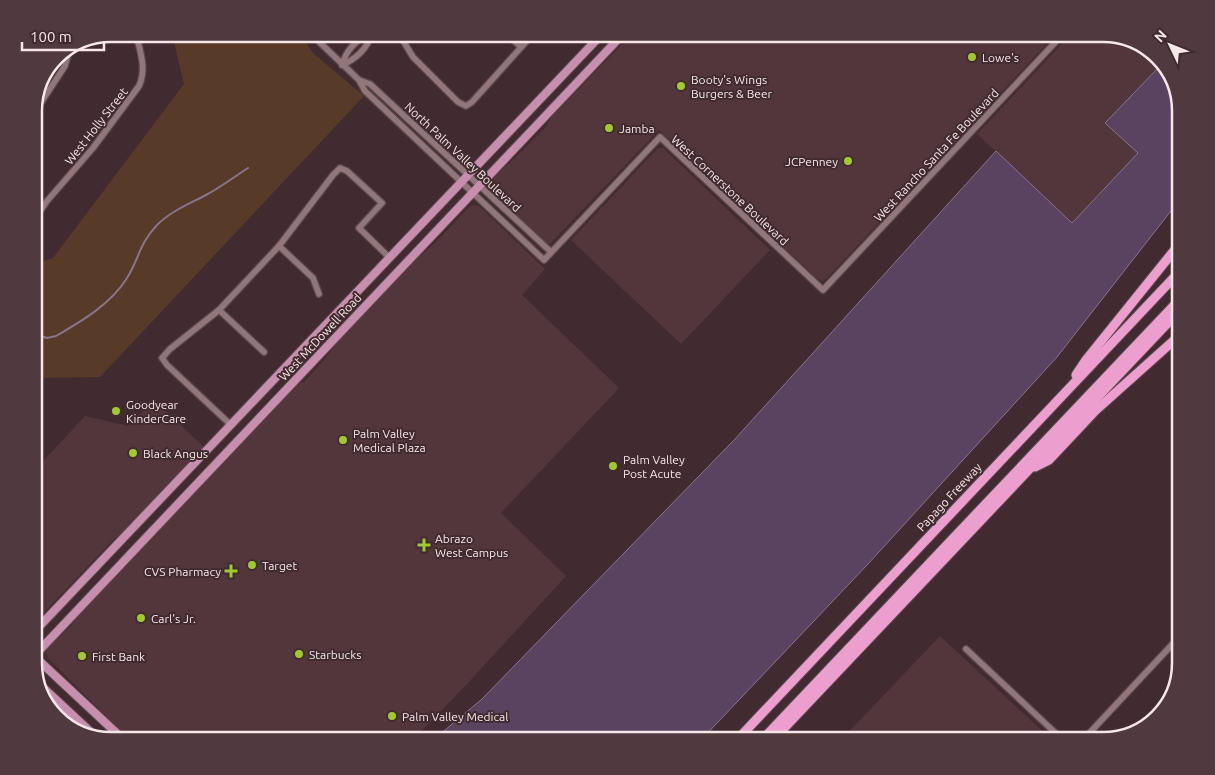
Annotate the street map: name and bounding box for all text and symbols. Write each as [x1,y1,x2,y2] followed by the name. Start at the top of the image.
[22,20,105,52] scale bar
[1145,20,1195,70] north arrow
[1151,27,1170,45] text: N
[30,28,72,45] text: 100 m
[966,51,978,63] marker: Lowe's
[982,51,1019,64] place label: Lowe's
[691,73,773,100] place label: Booty's Wings Burgers & Beer
[675,80,687,92] marker: Booty's Wings Burgers & Beer
[62,85,130,167] street label: West Holly Street
[871,86,1001,224] street label: West Rancho Santa Fe Boulevard
[402,100,524,214] street label: North Palm Valley Boulevard
[603,122,615,134] marker: Jamba
[619,122,655,135] place label: Jamba
[669,132,791,248] street label: West Cornerstone Boulevard
[785,155,838,168] place label: JCPenney
[842,155,854,167] marker: JCPenney
[276,291,364,383] street label: West McDowell Road
[126,398,186,425] place label: Goodyear KinderCare
[110,405,122,417] marker: Goodyear KinderCare
[353,427,426,454] place label: Palm Valley Medical Plaza
[337,434,349,446] marker: Palm Valley Medical Plaza
[127,447,139,459] marker: Black Angus
[143,447,208,460] place label: Black Angus
[623,453,685,480] place label: Palm Valley Post Acute
[607,460,619,472] marker: Palm Valley Post Acute
[914,460,984,534] street label: Papago Freeway
[435,532,508,559] place label: Abrazo West Campus
[417,538,431,552] marker: Abrazo West Campus
[246,559,258,571] marker: Target
[262,559,297,572] place label: Target
[144,565,221,578] place label: CVS Pharmacy
[225,565,237,577] marker: CVS Pharmacy
[135,612,147,624] marker: Carl's Jr.
[151,612,196,625] place label: Carl's Jr.
[293,648,305,660] marker: Starbucks
[309,648,361,661] place label: Starbucks
[76,650,88,662] marker: First Bank
[92,650,145,663] place label: First Bank
[386,710,398,722] marker: Palm Valley Medical
[402,710,508,723] place label: Palm Valley Medical

